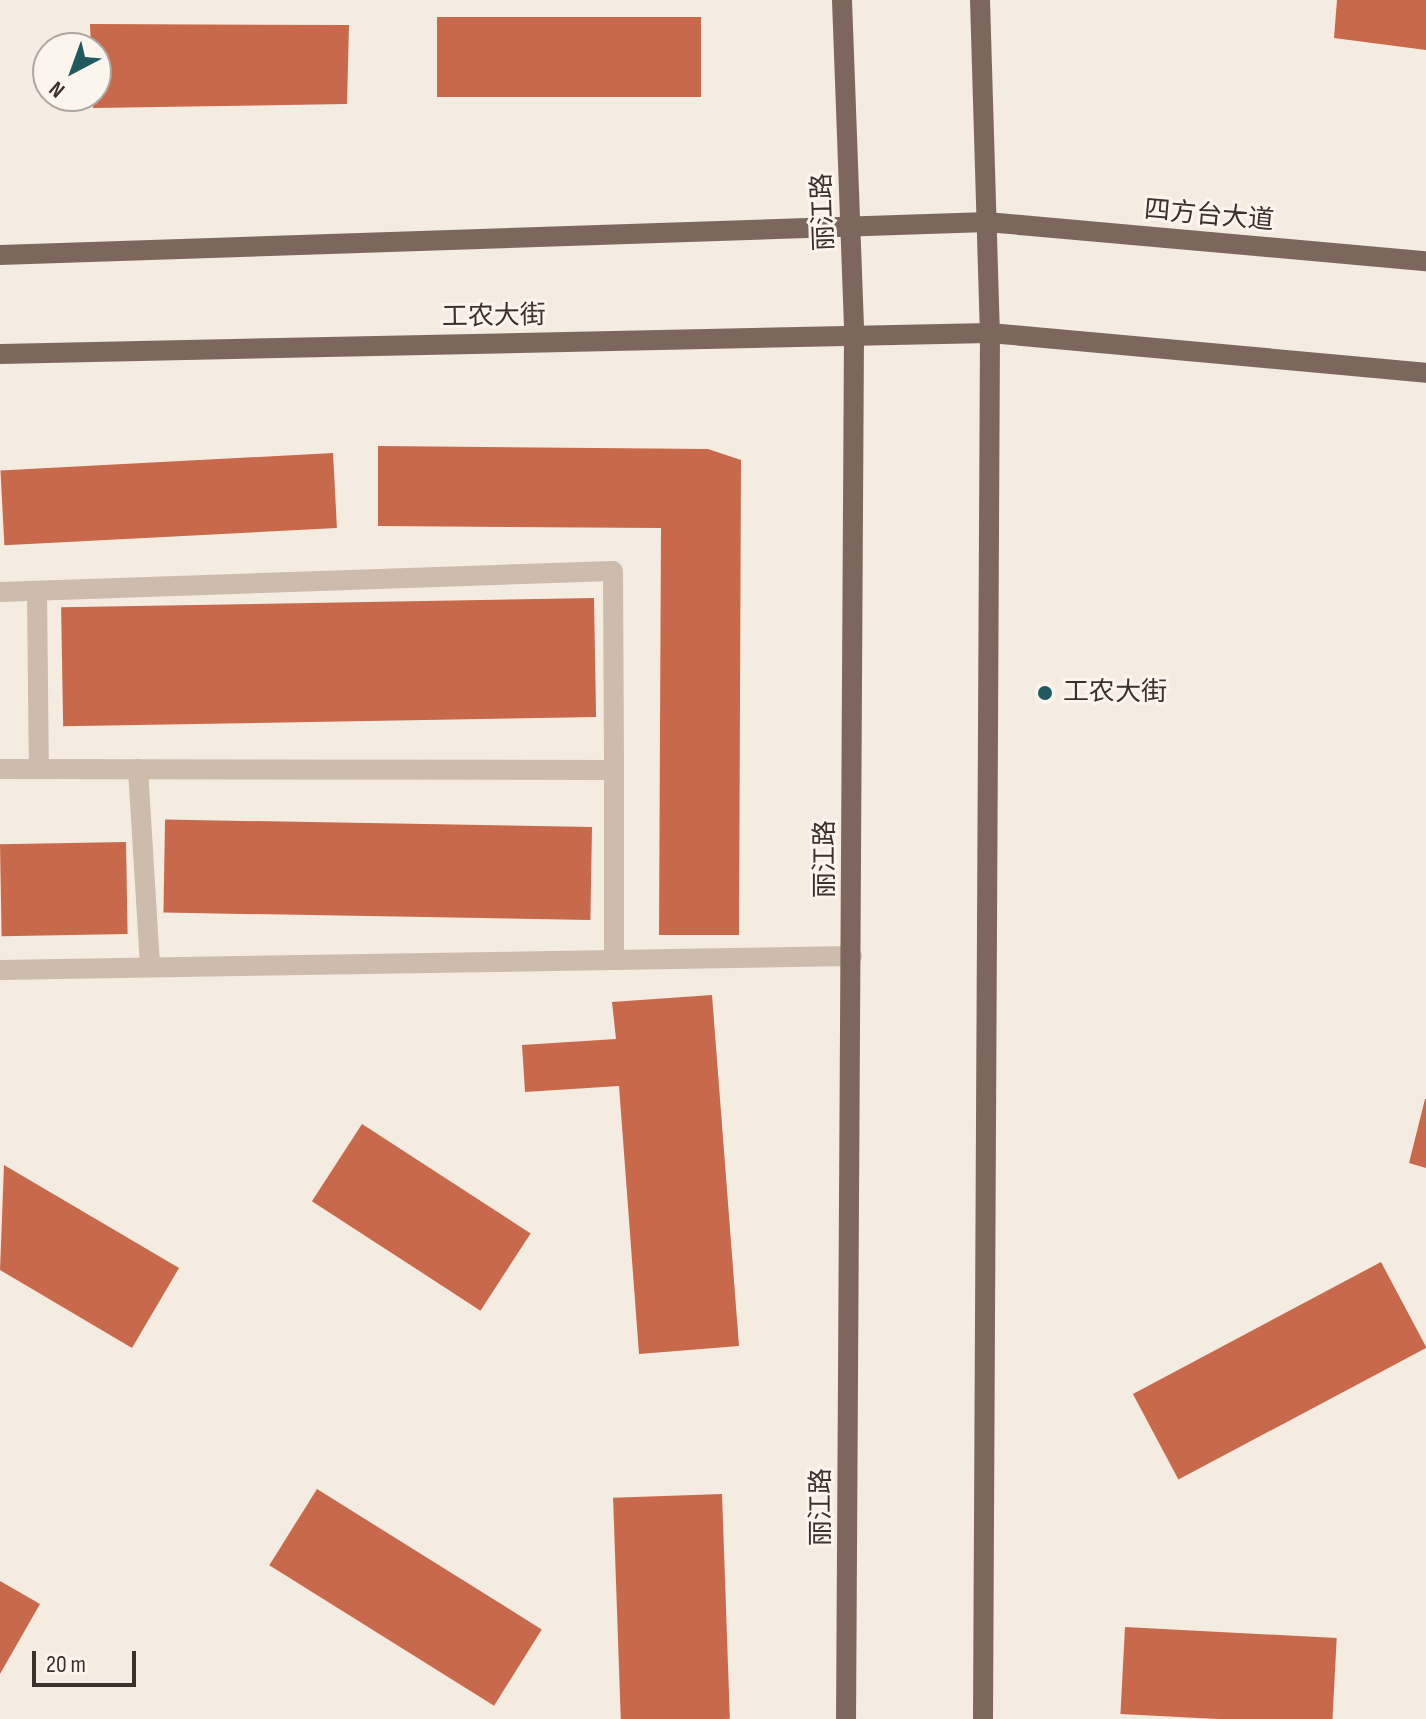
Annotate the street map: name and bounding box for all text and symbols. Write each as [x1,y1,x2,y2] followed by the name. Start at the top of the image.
[32,32,112,112] north arrow
[44,75,71,103] text: N
[807,172,841,252] street label: 丽江路
[1143,195,1275,237] street label: 四方台大道
[442,300,546,334] street label: 工农大街
[1063,677,1167,709] place label: 工农大街
[1034,682,1056,704] marker: 工农大街
[810,820,842,898] street label: 丽江路
[806,1468,838,1546] street label: 丽江路
[36,1635,140,1685] scale bar
[46,1650,86,1679] text: 20 m

